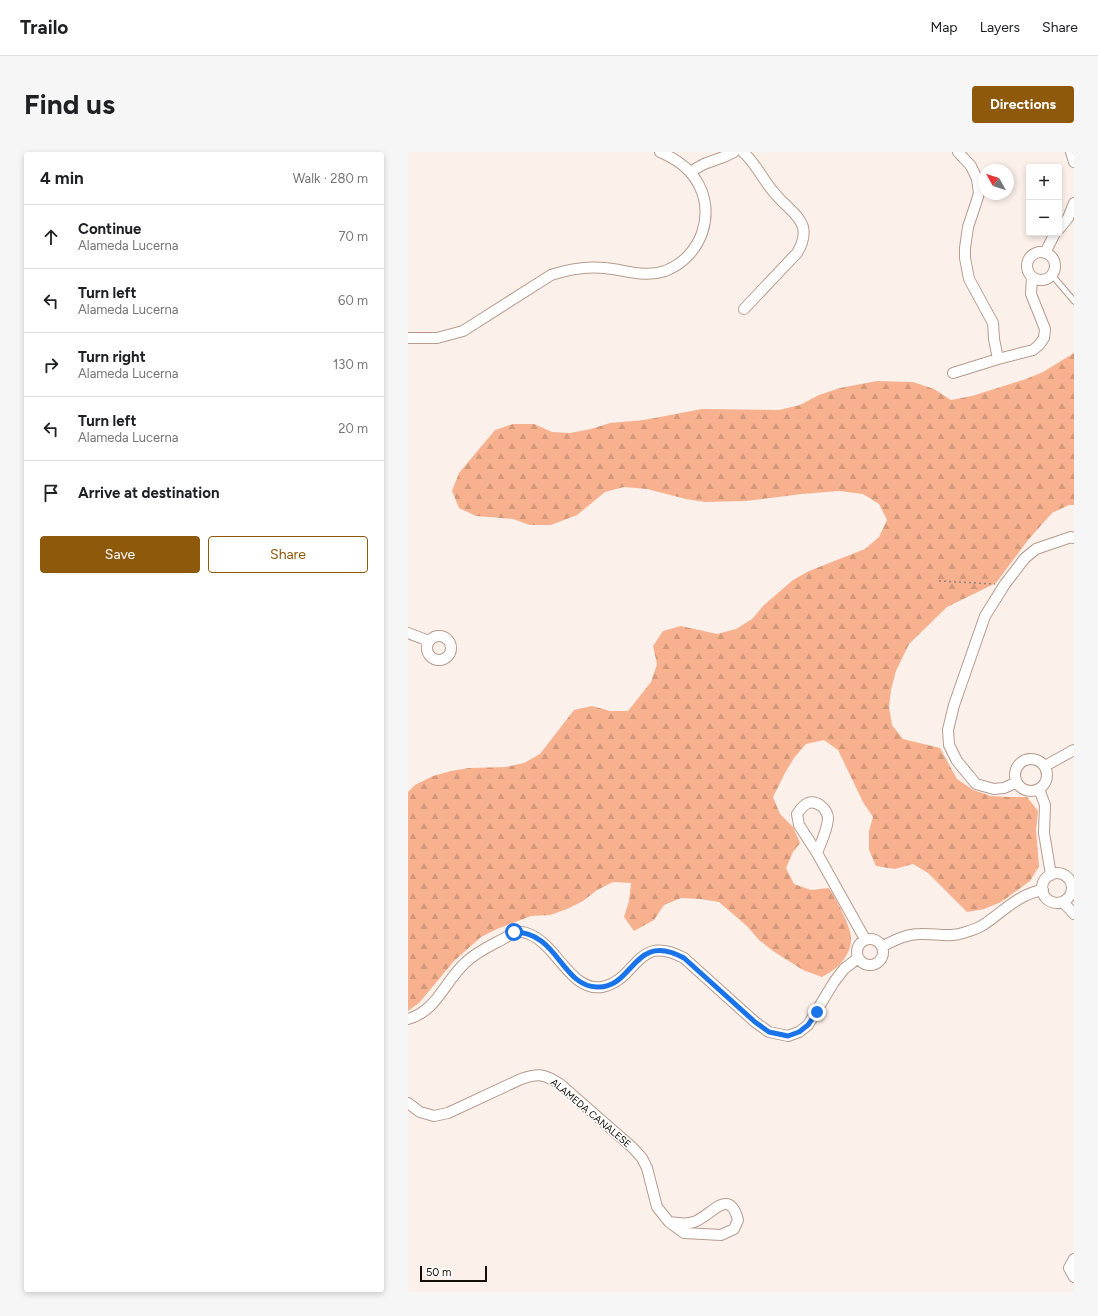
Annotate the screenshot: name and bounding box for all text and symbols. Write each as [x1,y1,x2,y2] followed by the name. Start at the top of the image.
[20,16,68,39] text: Trailo
[930,19,958,36] text: Map
[980,19,1020,36] text: Layers
[1042,19,1078,36] text: Share
[972,86,1074,123] button: Directions
[24,87,115,121] text: Find us
[978,164,1014,200] north arrow
[1026,164,1062,236] map controls
[1026,164,1062,200] button: +
[40,168,84,188] text: 4 min
[293,171,368,186] text: Walk · 280 m
[1026,200,1062,236] button: −
[78,220,141,238] text: Continue
[40,226,62,248] icon: ahead
[338,229,368,244] text: 70 m
[78,238,178,253] text: Alameda Lucerna
[78,284,136,302] text: Turn left
[40,290,62,312] icon: left
[338,293,368,308] text: 60 m
[78,302,178,317] text: Alameda Lucerna
[78,348,146,366] text: Turn right
[40,354,62,376] icon: right
[333,357,368,372] text: 130 m
[78,366,178,381] text: Alameda Lucerna
[78,412,136,430] text: Turn left
[40,418,62,440] icon: left
[338,421,368,436] text: 20 m
[78,430,178,445] text: Alameda Lucerna
[40,482,62,504] icon: arrive
[78,484,219,502] text: Arrive at destination
[40,536,200,573] button: Save
[208,536,368,573] button: Share
[505,923,523,941] route start
[808,1003,826,1021] route end
[548,1076,634,1150] street label: ALAMEDA CANALESE
[420,1264,487,1283] scale bar
[426,1266,451,1279] text: 50 m

